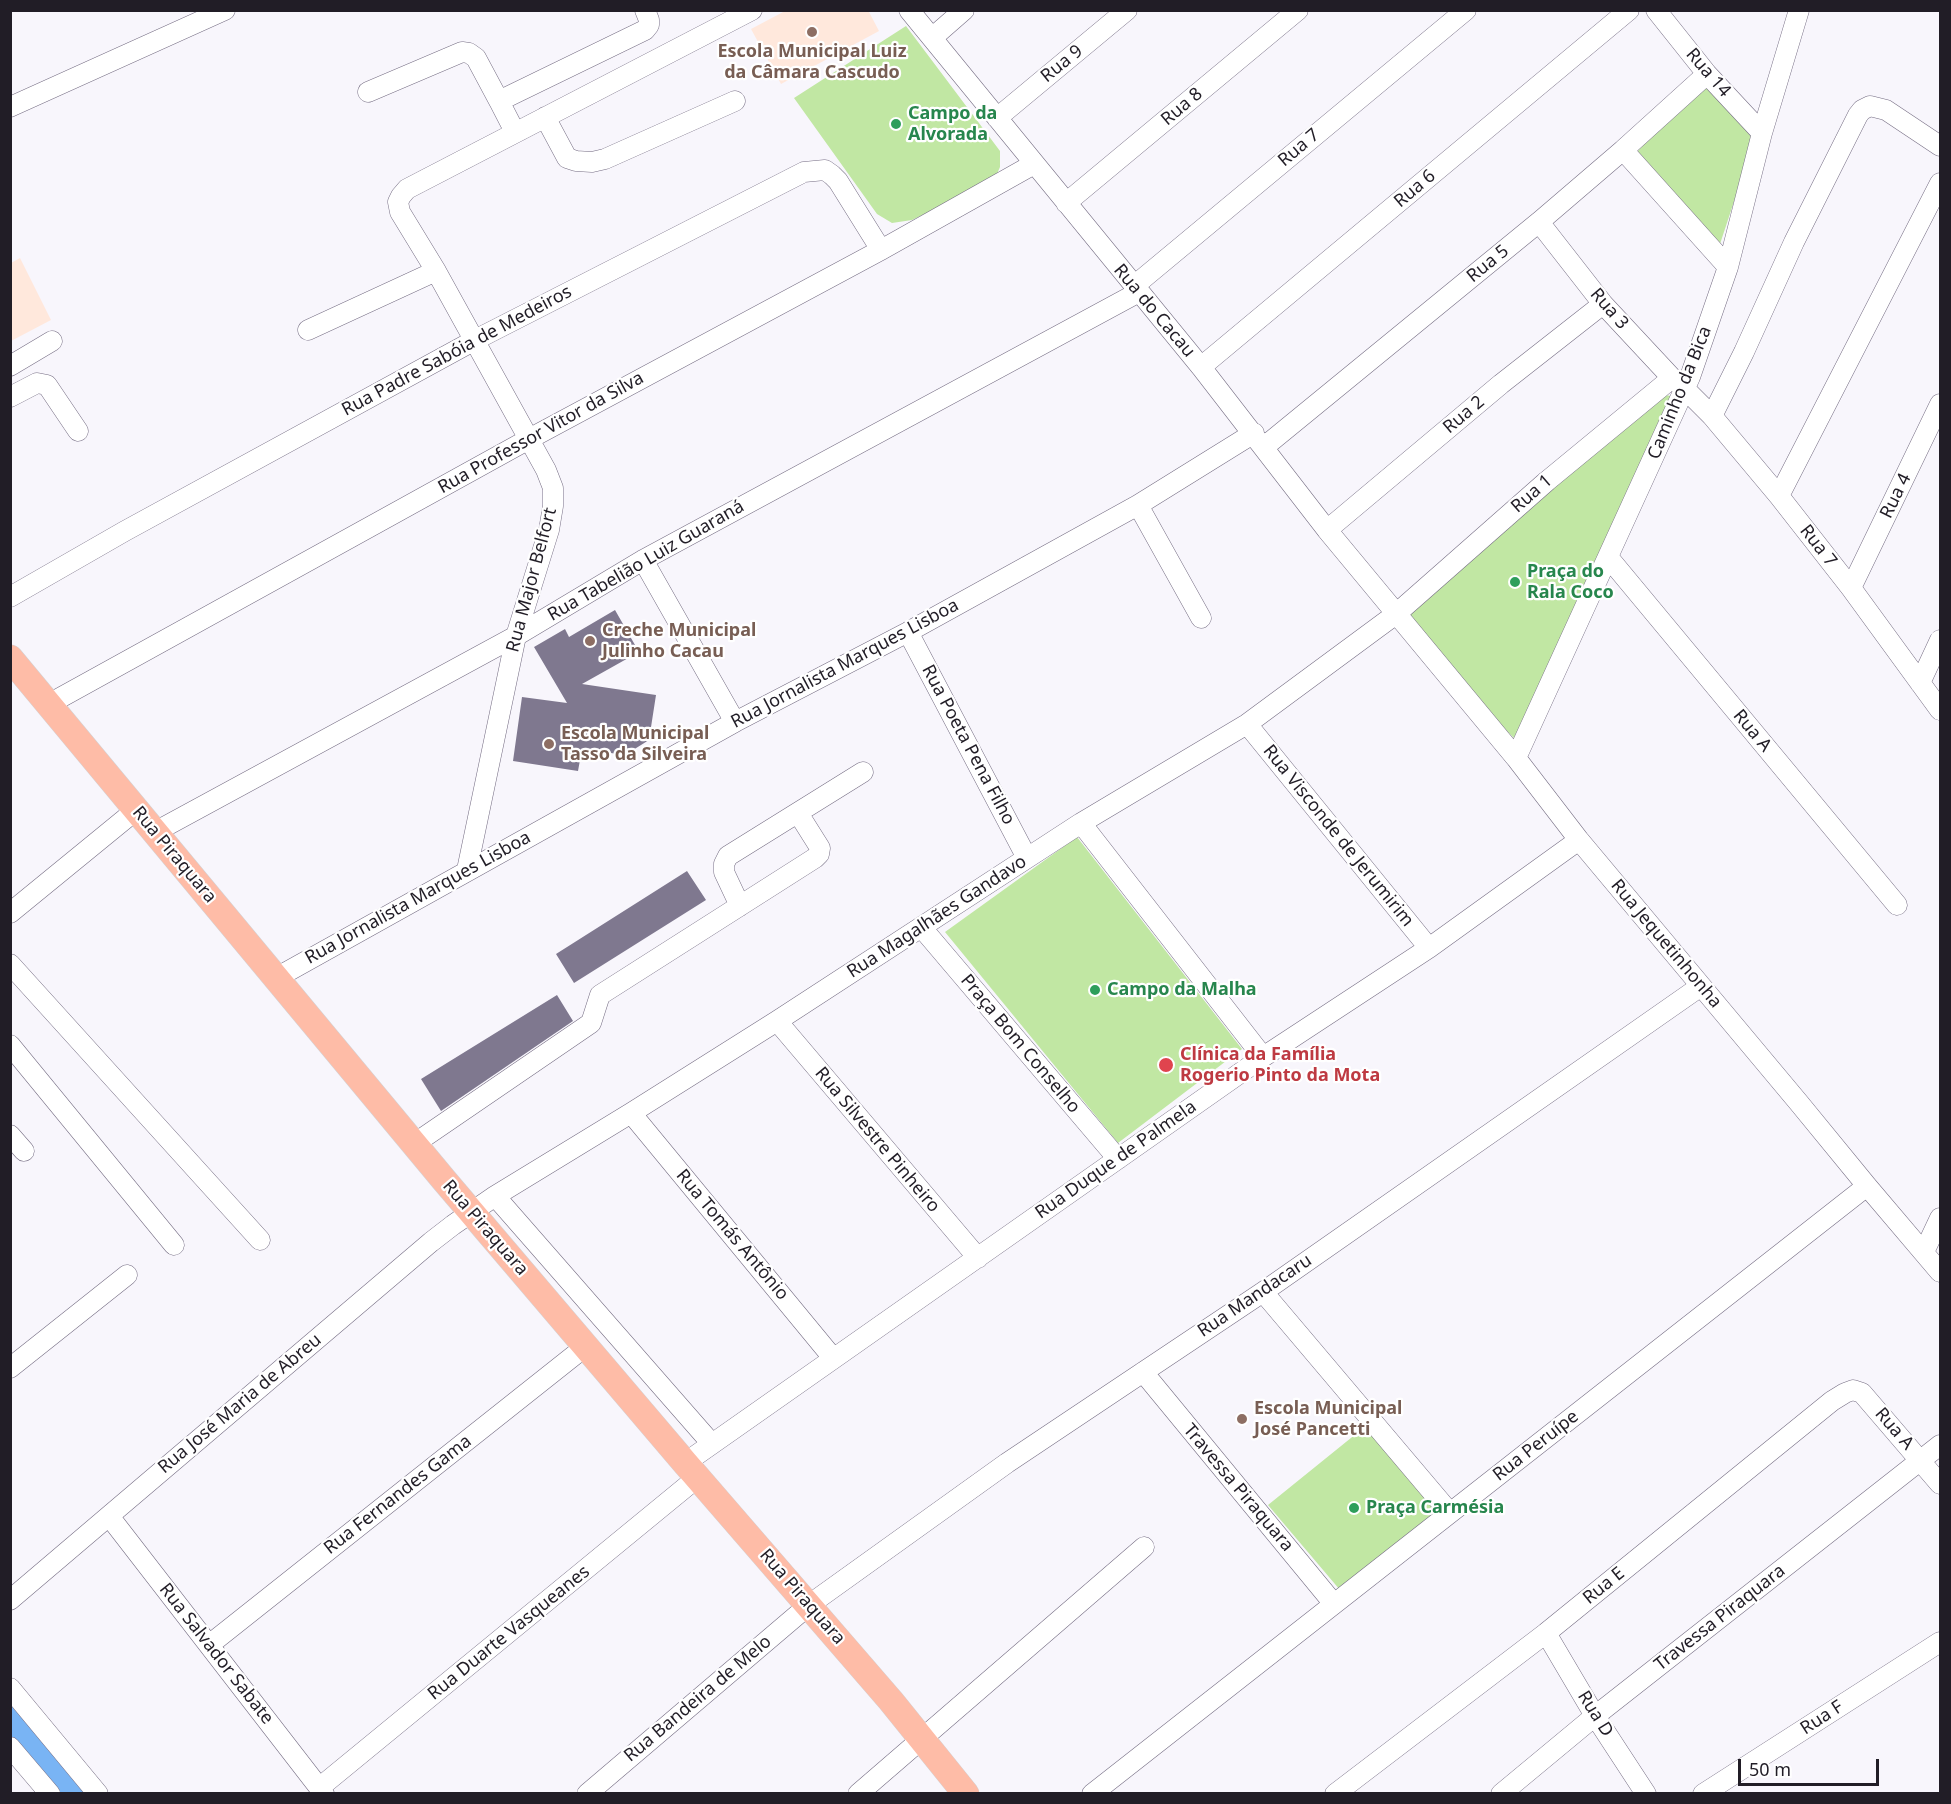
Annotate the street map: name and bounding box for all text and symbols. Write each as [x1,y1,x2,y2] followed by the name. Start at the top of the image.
[805,25,819,39] marker: Escola Municipal Luiz da Câmara Cascudo
[717,41,907,84] place label: Escola Municipal Luiz da Câmara Cascudo
[1037,41,1087,87] street label: Rua 9
[1681,44,1735,102] street label: Rua 14
[1157,83,1207,131] street label: Rua 8
[908,103,997,146] place label: Campo da Alvorada
[889,117,903,131] marker: Campo da Alvorada
[1274,124,1324,172] street label: Rua 7
[1390,165,1440,213] street label: Rua 6
[1463,241,1513,287] street label: Rua 5
[1109,260,1199,362] street label: Rua do Cacau
[338,281,576,421] street label: Rua Padre Sabóia de Medeiros
[1585,284,1633,334] street label: Rua 3
[1643,323,1717,463] street label: Caminho da Bica
[434,367,648,499] street label: Rua Professor Vitor da Silva
[1439,391,1489,439] street label: Rua 2
[1507,470,1557,518] street label: Rua 1
[1876,470,1916,522] street label: Rua 4
[544,496,748,626] street label: Rua Tabelião Luiz Guaraná
[502,505,562,655] street label: Rua Major Belfort
[1795,521,1841,571] street label: Rua 7
[1527,561,1614,604] place label: Praça do Rala Coco
[1508,575,1522,589] marker: Praça do Rala Coco
[728,595,962,733] street label: Rua Jornalista Marques Lisboa
[602,620,756,662] place label: Creche Municipal Julinho Cacau
[583,634,597,648] marker: Creche Municipal Julinho Cacau
[917,661,1019,829] street label: Rua Poeta Pena Filho
[1728,705,1776,757] street label: Rua A
[561,723,709,766] place label: Escola Municipal Tasso da Silveira
[542,737,556,751] marker: Escola Municipal Tasso da Silveira
[1258,741,1418,931] street label: Rua Visconde de Jerumirim
[127,802,221,908] street label: Rua Piraquara
[301,827,535,969] street label: Rua Jornalista Marques Lisboa
[843,851,1031,983] street label: Rua Magalhães Gandavo
[1606,875,1726,1013] street label: Rua Jequetinhonha
[956,970,1084,1118] street label: Praça Bom Conselho
[1107,979,1257,1001] place label: Campo da Malha
[1088,983,1102,997] marker: Campo da Malha
[1180,1044,1380,1086] place label: Clínica da Família Rogerio Pinto da Mota
[1157,1056,1175,1074] marker: Clínica da Família Rogerio Pinto da Mota
[810,1063,944,1217] street label: Rua Silvestre Pinheiro
[1031,1096,1201,1224] street label: Rua Duque de Palmela
[671,1165,793,1305] street label: Rua Tomás Antônio
[438,1176,532,1280] street label: Rua Piraquara
[1194,1250,1316,1342] street label: Rua Mandacaru
[154,1329,326,1479] street label: Rua José Maria de Abreu
[1254,1398,1402,1440] place label: Escola Municipal José Pancetti
[1870,1404,1918,1454] street label: Rua A
[1489,1406,1583,1486] street label: Rua Peruípe
[1235,1412,1249,1426] marker: Escola Municipal José Pancetti
[1178,1420,1298,1556] street label: Travessa Piraquara
[320,1431,476,1559] street label: Rua Fernandes Gama
[1366,1497,1504,1519] place label: Praça Carmésia
[1347,1501,1361,1515] marker: Praça Carmésia
[755,1545,849,1649] street label: Rua Piraquara
[1650,1560,1790,1676] street label: Travessa Piraquara
[424,1561,594,1705] street label: Rua Duarte Vasqueanes
[1579,1563,1629,1609] street label: Rua E
[154,1579,278,1729] street label: Rua Salvador Sabate
[620,1631,776,1767] street label: Rua Bandeira de Melo
[1573,1687,1617,1741] street label: Rua D
[1797,1696,1847,1740] street label: Rua F
[1741,1747,1882,1785] scale bar
[1749,1757,1791,1781] text: 50 m

